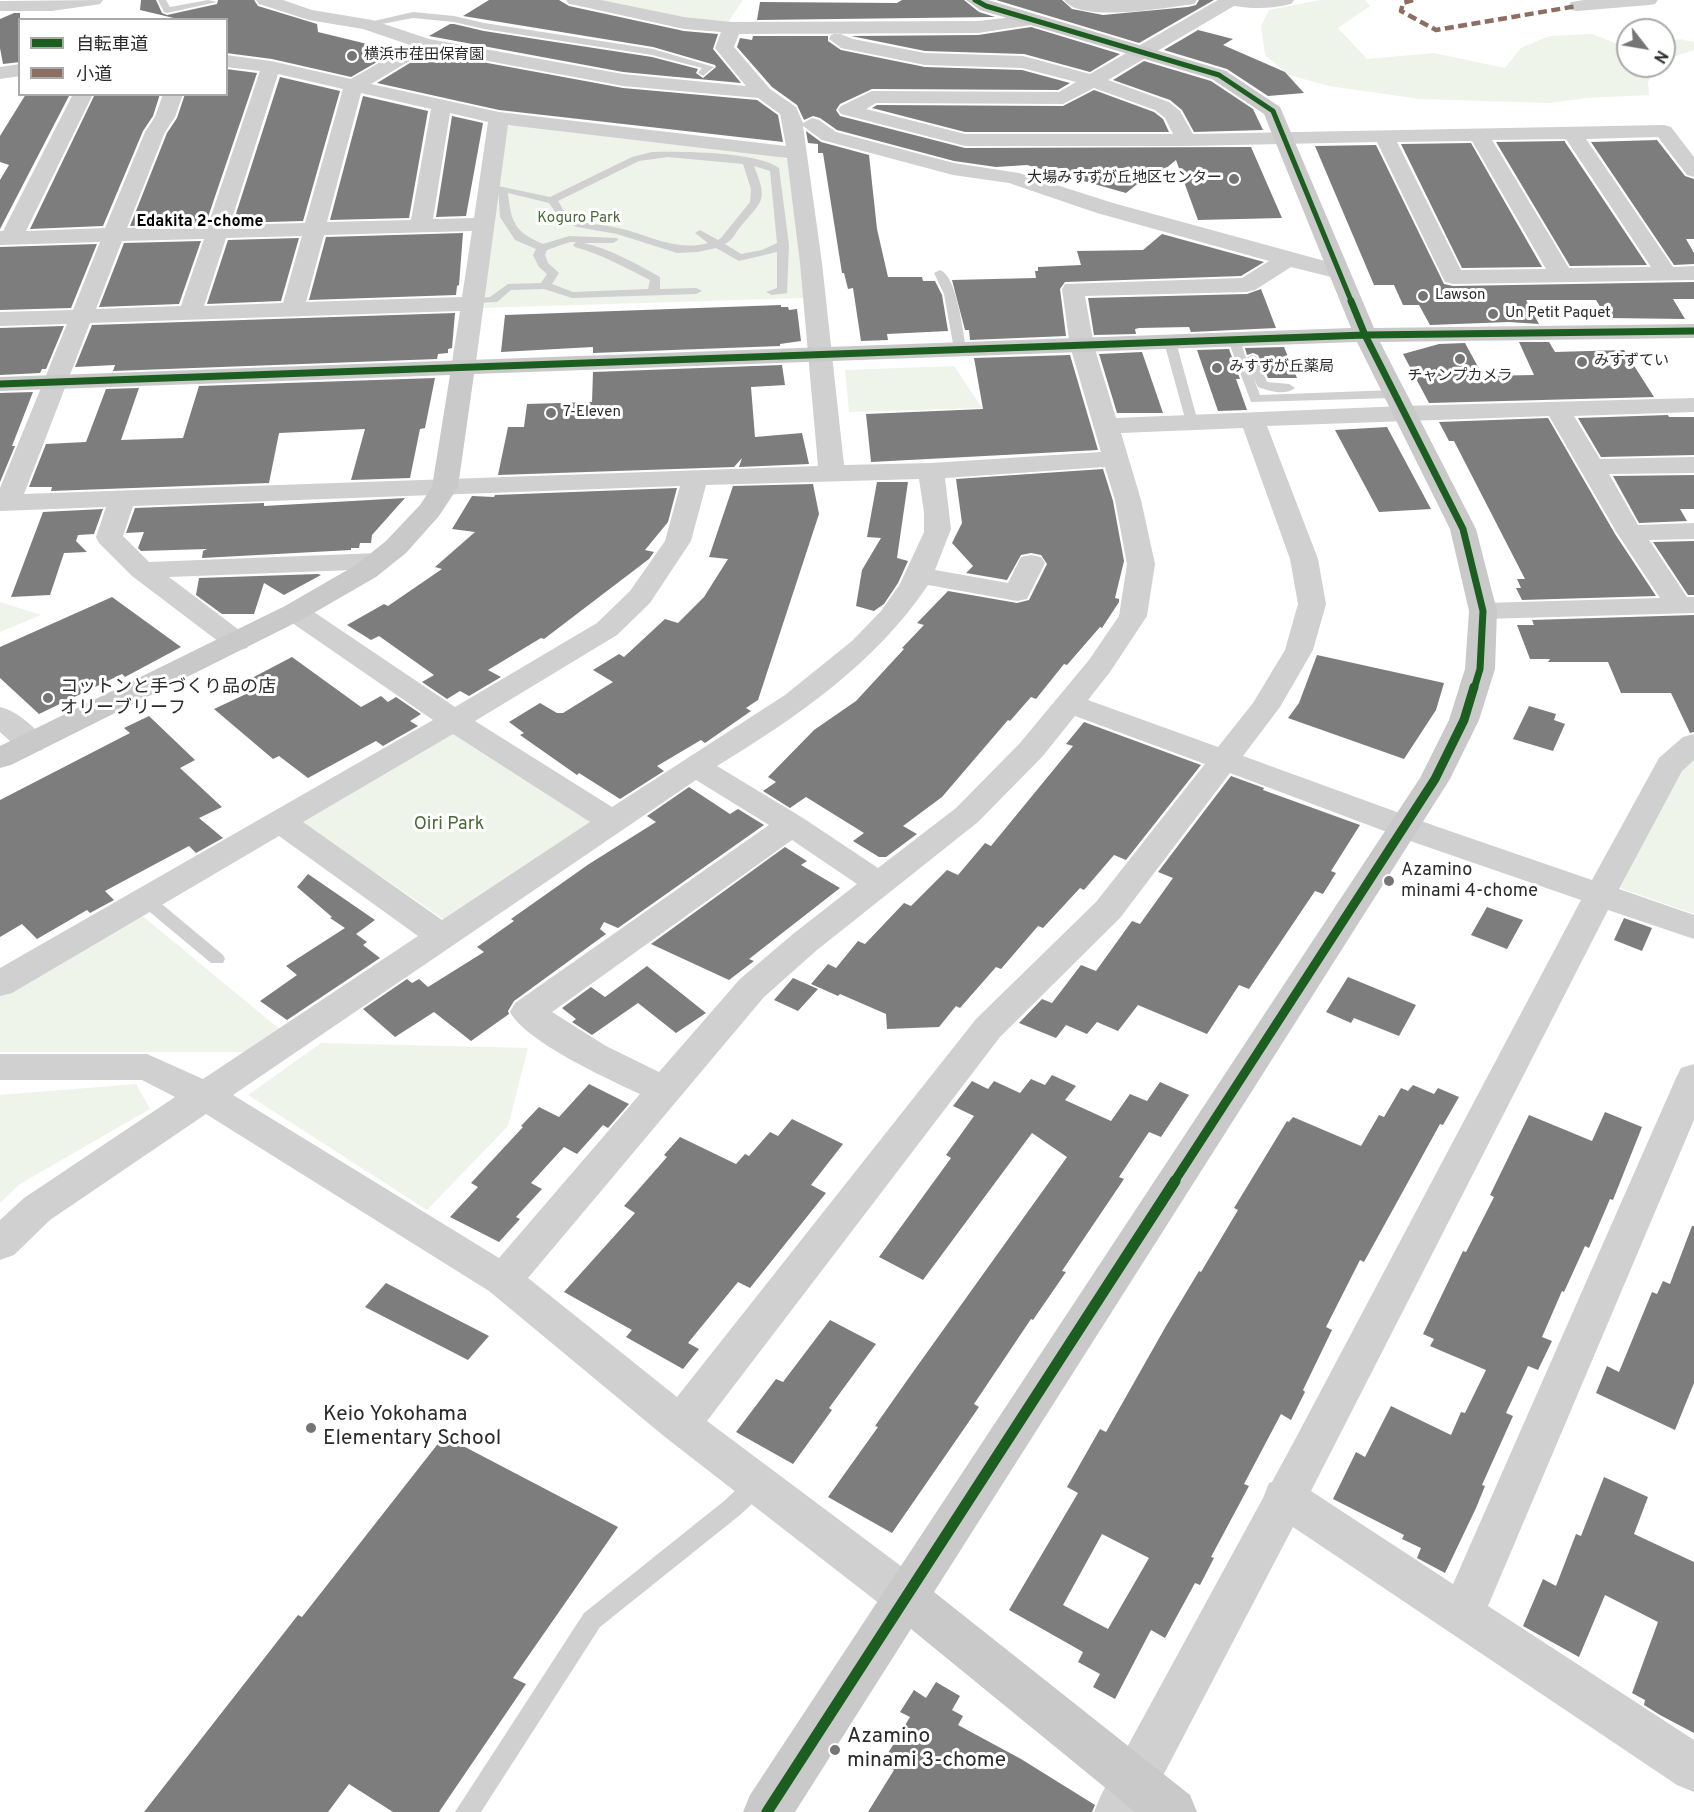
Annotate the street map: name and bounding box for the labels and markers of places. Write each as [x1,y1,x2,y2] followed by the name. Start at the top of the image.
[364,47,484,65] place label: 横浜市荏田保育園
[345,49,359,63] marker: 横浜市荏田保育園
[1027,170,1222,188] place label: 大場みすずが丘地区センター
[1227,172,1241,186] marker: 大場みすずが丘地区センター
[1435,287,1485,305] place label: Lawson
[1416,289,1430,303] marker: Lawson
[1505,305,1611,323] place label: Un Petit Paquet
[1486,307,1500,321] marker: Un Petit Paquet
[1453,352,1467,366] marker: チャンプカメラ
[1594,353,1669,371] place label: みすずてい
[1575,355,1589,369] marker: みすずてい
[1229,359,1334,377] place label: みすずが丘薬局
[1210,361,1224,375] marker: みすずが丘薬局
[1408,368,1512,386] place label: チャンプカメラ
[563,404,621,422] place label: 7-Eleven
[544,406,558,420] marker: 7-Eleven
[60,677,276,720] place label: コットンと手づくり品の店 オリーブリーフ
[41,691,55,705] marker: コットンと手づくり品の店 オリーブリーフ
[1401,860,1538,902] place label: Azamino minami 4-chome
[1382,874,1396,888] marker: Azamino minami 4-chome
[323,1403,501,1453] place label: Keio Yokohama Elementary School
[304,1421,318,1435] marker: Keio Yokohama Elementary School
[847,1725,1006,1775] place label: Azamino minami 3-chome
[828,1743,842,1757] marker: Azamino minami 3-chome

